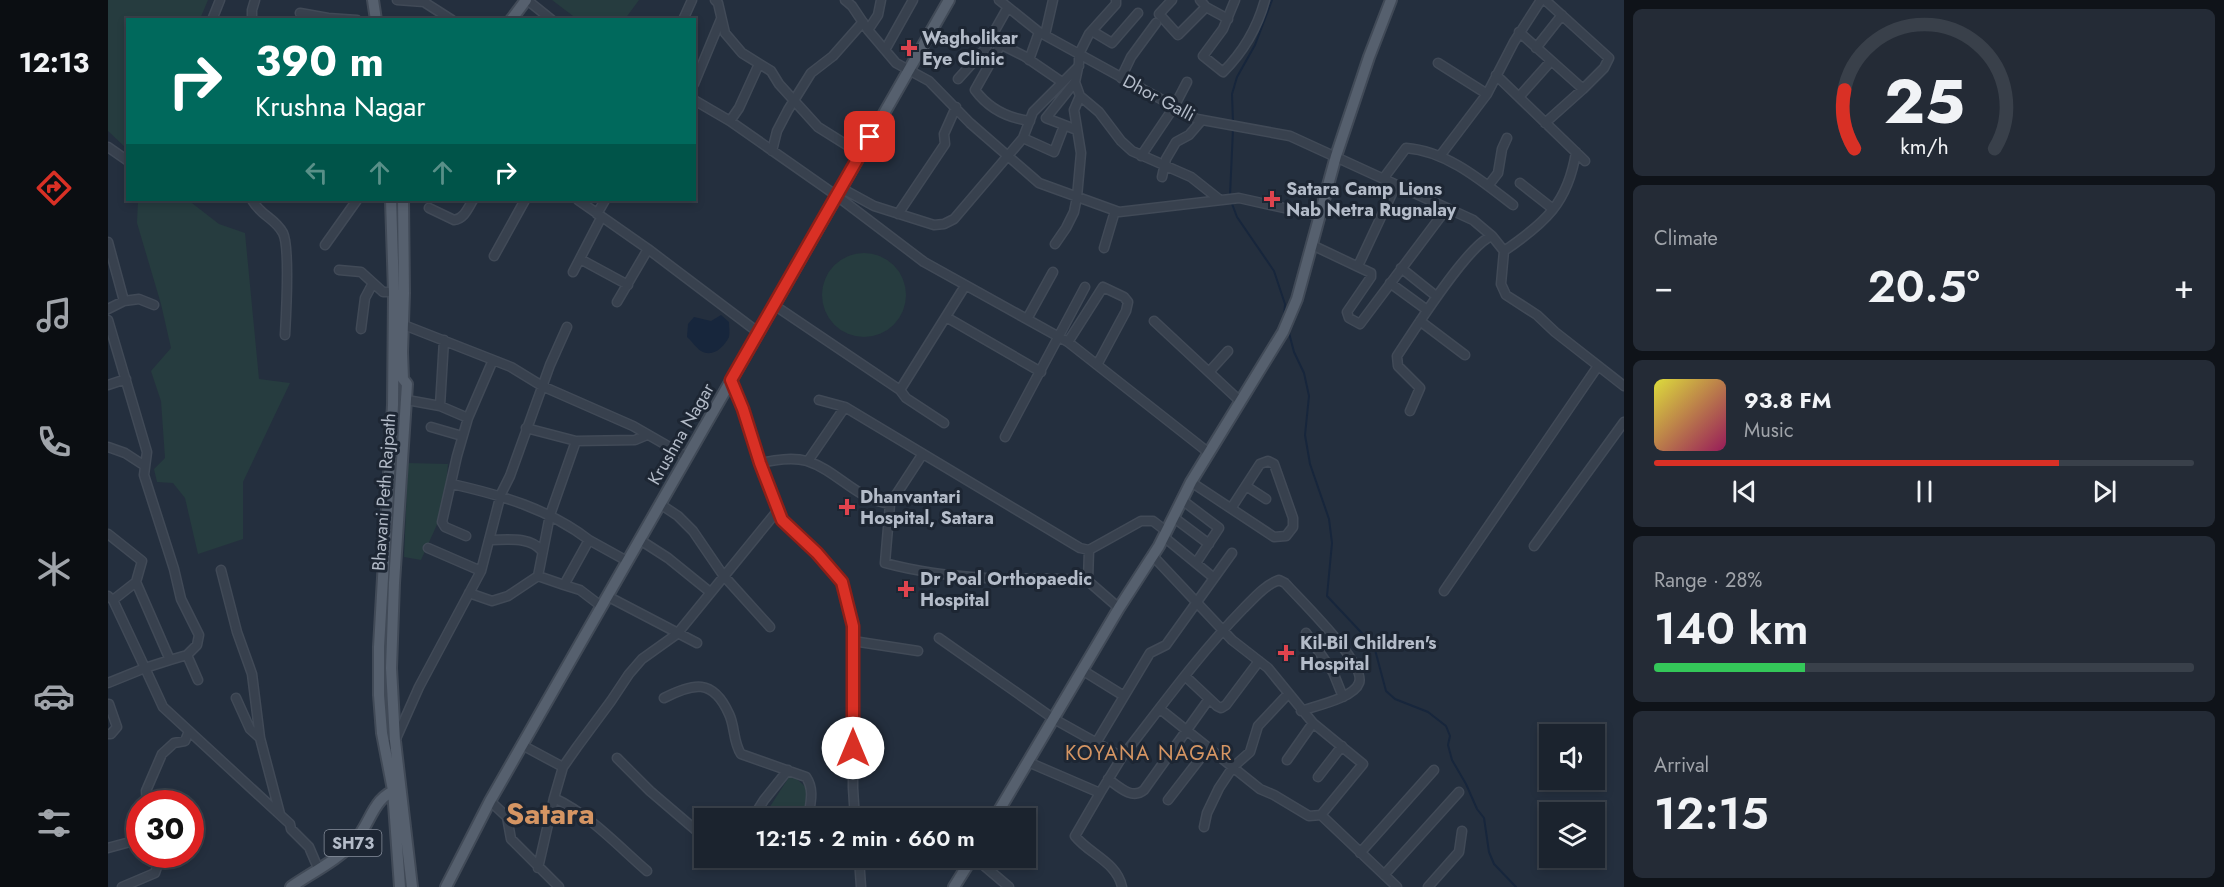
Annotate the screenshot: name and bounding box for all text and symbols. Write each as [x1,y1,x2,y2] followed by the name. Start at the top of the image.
[922,25,1019,72] place label: Wagholikar Eye Clinic
[255,31,384,92] text: 390 m
[900,39,918,57] marker: Wagholikar Eye Clinic
[156,42,234,120] icon: right
[19,43,89,82] text: 12:13
[1883,56,1965,146] text: 25
[1118,68,1200,128] street label: Dhor Galli
[255,87,426,126] text: Krushna Nagar
[844,111,895,162] pin
[853,120,886,153] icon: arrive
[1900,132,1948,163] text: km/h
[300,156,333,189] icon: left
[363,156,396,189] icon: ahead
[426,156,459,189] icon: ahead
[489,156,522,189] icon: right
[33,167,75,209] icon: directions
[1286,176,1457,223] place label: Satara Camp Lions Nab Netra Rugnalay
[1263,190,1281,208] marker: Satara Camp Lions Nab Netra Rugnalay
[1654,224,1718,253] text: Climate
[1867,254,1980,319] text: 20.5°
[1654,263,1673,310] text: −
[2174,263,2194,310] text: +
[33,294,75,336] icon: music
[641,378,721,490] street label: Krushna Nagar
[1744,384,1831,416] text: 93.8 FM
[366,412,402,572] street label: Bhavani Peth Rajpath
[1744,416,1794,445] text: Music
[33,421,75,463] icon: phone
[1728,475,1761,508] icon: previous
[1908,475,1941,508] icon: pause
[2088,475,2121,508] icon: next
[860,484,994,531] place label: Dhanvantari Hospital, Satara
[838,498,856,516] marker: Dhanvantari Hospital, Satara
[33,548,75,590] icon: climate
[920,566,1092,613] place label: Dr Poal Orthopaedic Hospital
[1654,566,1762,595] text: Range · 28%
[897,580,915,598] marker: Dr Poal Orthopaedic Hospital
[1654,596,1809,661] text: 140 km
[1300,630,1437,677] place label: Kil-Bil Children's Hospital
[1277,644,1295,662] marker: Kil-Bil Children's Hospital
[33,675,75,717] icon: car
[821,716,885,780] position arrow
[1539,724,1605,868] map controls
[1539,724,1605,790] button: sound
[1065,739,1233,768] district label: KOYANA NAGAR
[1654,751,1709,780] text: Arrival
[1654,781,1769,846] text: 12:15
[126,790,204,868] speed limit sign: 30
[505,792,595,835] district label: Satara
[33,802,75,844] icon: filters
[1539,802,1605,868] button: layers
[755,822,975,854] text: 12:15 · 2 min · 660 m
[324,830,382,856] road number: SH73

